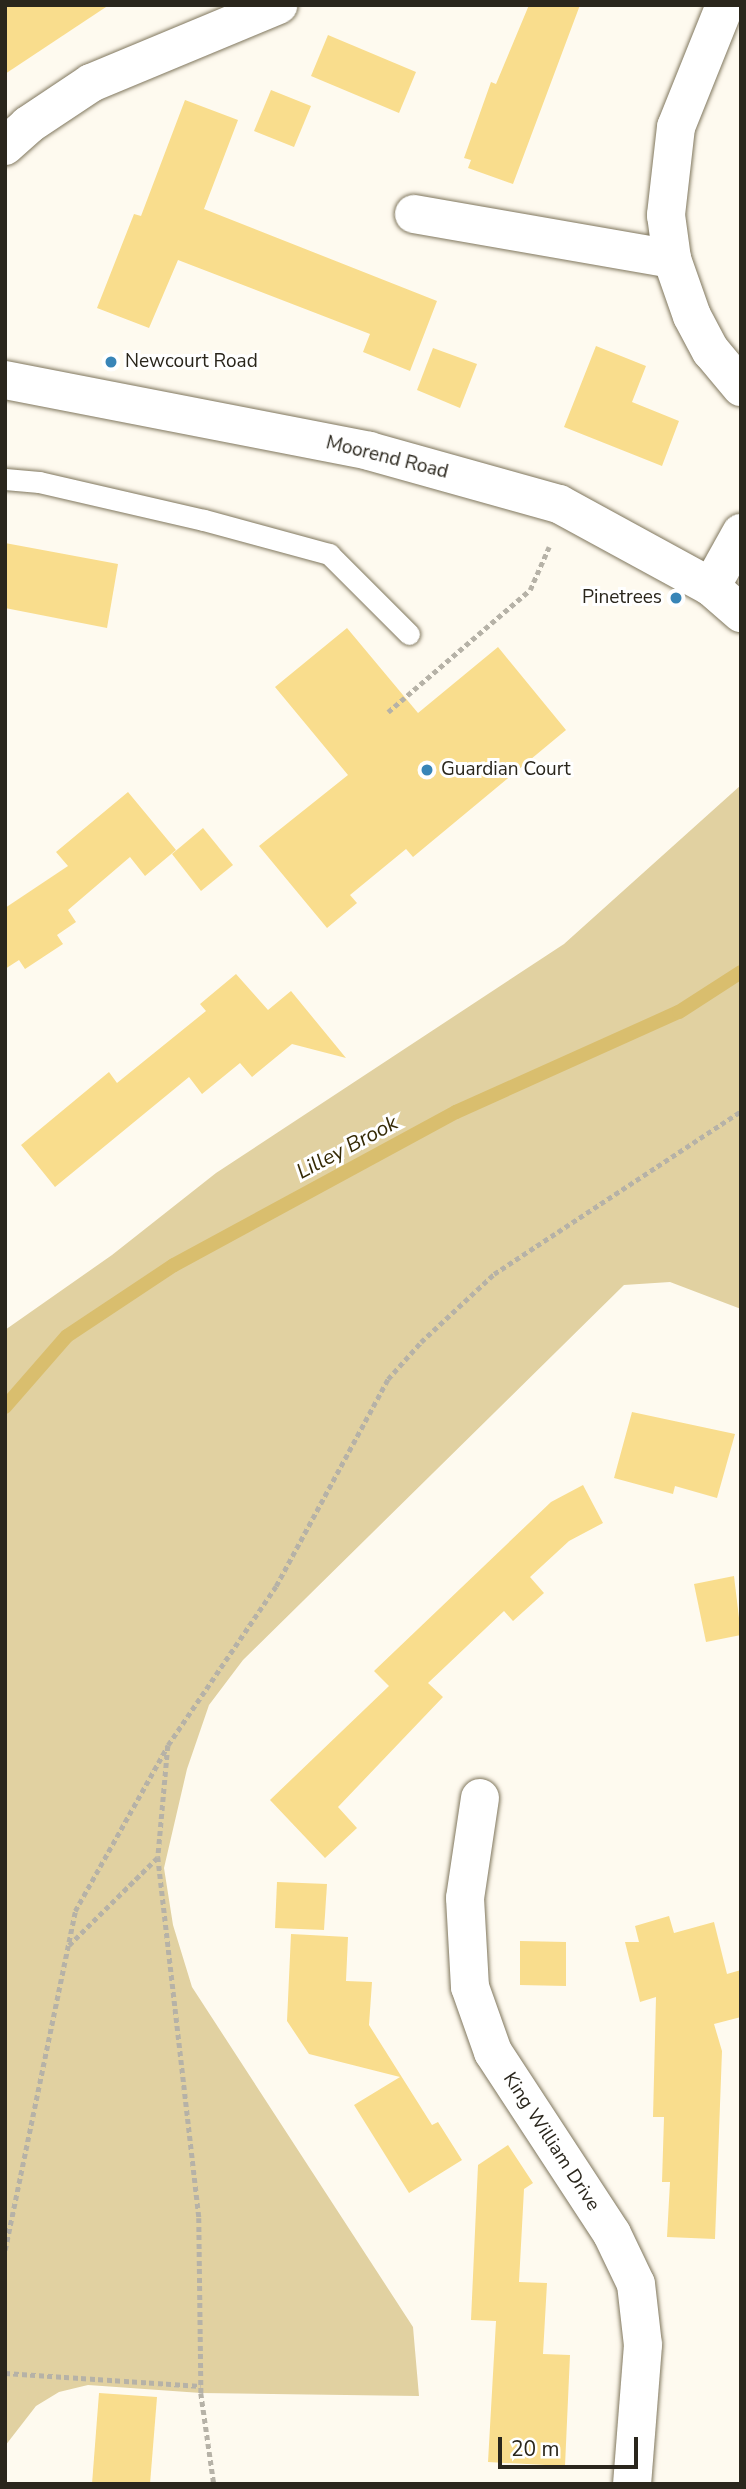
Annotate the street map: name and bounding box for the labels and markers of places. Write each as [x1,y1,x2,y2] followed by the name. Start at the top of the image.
[125,351,258,373] place label: Newcourt Road
[103,354,119,370] marker: Newcourt Road
[582,587,662,609] place label: Pinetrees
[668,590,684,606] marker: Pinetrees
[441,759,571,781] place label: Guardian Court
[419,762,435,778] marker: Guardian Court

